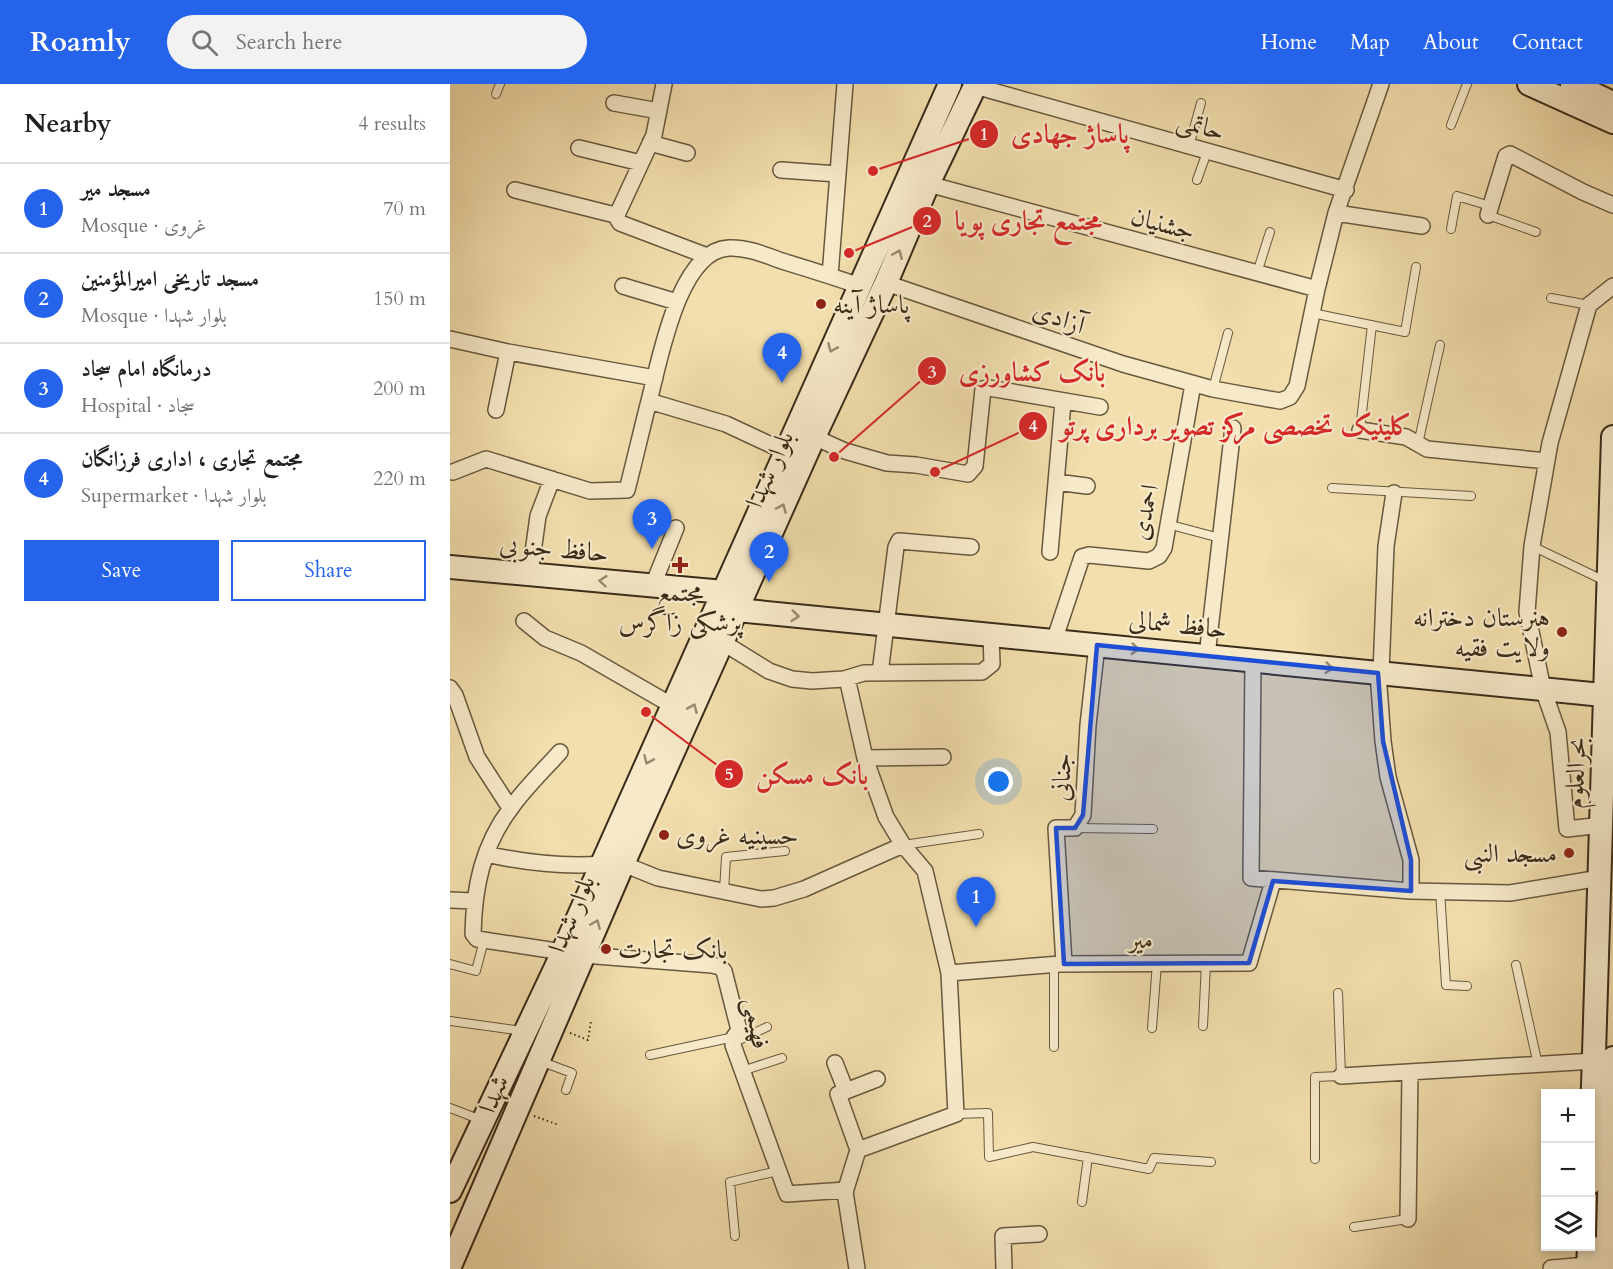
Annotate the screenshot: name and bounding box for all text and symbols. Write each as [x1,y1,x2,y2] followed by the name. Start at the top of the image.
[167,15,587,69] search box
[30,23,131,61] text: Roamly
[188,26,221,59] icon: search
[236,27,342,57] text: Search here
[1261,28,1317,57] text: Home
[1350,28,1390,57] text: Map
[1423,28,1479,57] text: About
[1512,28,1583,57] text: Contact
[1173,102,1229,149] street label: حاتمی
[24,106,112,141] text: Nearby
[358,110,426,137] text: 4 results
[969,111,1141,156] callout: پاساژ جهادی
[1011,116,1131,154] text: پاساژ جهادی
[979,122,989,147] text: 1
[81,174,151,204] text: مسجد میر
[38,195,49,222] text: 1
[383,195,426,222] text: 70 m
[912,198,1113,243] callout: مجتمع تجاری پویا
[1127,198,1199,249] street label: جشنیان
[954,203,1102,246] text: مجتمع تجاری پویا
[922,209,932,234] text: 2
[81,212,206,239] text: Mosque · غروی
[891,250,903,261] one-way arrow
[81,264,259,294] text: مسجد تاریخی امیرالمؤمنین
[38,285,49,312] text: 2
[373,285,426,312] text: 150 m
[833,287,911,323] place label: پاساژ آینه
[1028,292,1092,343] street label: آزادی
[814,297,828,311] marker: پاساژ آینه
[81,302,227,329] text: Mosque · بلوار شهدا
[762,334,802,383] pin: 4
[827,342,839,353] one-way arrow
[917,349,1117,394] callout: بانک کشاورزی
[81,354,212,384] text: درمانگاه امام سجاد
[959,354,1105,391] text: بانک کشاورزی
[927,360,937,385] text: 3
[38,375,49,402] text: 3
[373,375,426,402] text: 200 m
[81,392,195,419] text: Hospital · سجاد
[1018,403,1424,448] callout: کلینیک تخصصی مرکز تصویر برداری پرتو
[1057,408,1412,445] text: کلینیک تخصصی مرکز تصویر برداری پرتو
[1028,414,1038,439] text: 4
[737,425,802,514] street label: بلوار شهدا
[81,444,302,474] text: مجتمع تجاری ، اداری فرزانگان
[38,465,49,492] text: 4
[373,465,426,492] text: 220 m
[1121,481,1168,543] street label: احمدی
[81,482,267,509] text: Supermarket · بلوار شهدا
[632,500,672,549] pin: 3
[775,503,787,514] one-way arrow
[498,526,610,572] street label: حافظ جنوبی
[750,532,788,582] pin: 2
[24,540,219,601] button: Save
[231,540,426,601] button: Share
[671,556,689,574] marker: مجتمع پزشکی زاگرس
[598,575,607,588] one-way arrow
[619,575,744,640] place label: مجتمع پزشکی زاگرس
[1413,600,1550,665] place label: هنرستان دخترانه ولایت فقیه
[1127,602,1229,647] street label: حافظ شمالی
[790,609,799,622] one-way arrow
[1555,625,1569,639] marker: هنرستان دخترانه ولایت فقیه
[1131,642,1140,655] one-way arrow
[1325,661,1334,674] one-way arrow
[685,703,697,714] one-way arrow
[1557,736,1599,810] street label: بحرالعلوم
[714,752,880,797] callout: بانک مسکن
[1043,752,1080,802] street label: جنانی
[644,754,656,765] one-way arrow
[756,757,868,794] text: بانک مسکن
[724,762,734,787] text: 5
[984,767,1013,796] your location
[676,818,799,853] place label: حسینیه غروی
[657,828,671,842] marker: حسینیه غروی
[1464,836,1557,874] place label: مسجد النبی
[1562,846,1576,860] marker: مسجد النبی
[539,870,604,959] street label: بلوار شهدا
[956,878,996,927] pin: 1
[589,920,601,931] one-way arrow
[1126,922,1153,957] street label: میر
[618,932,727,967] place label: بانک تجارت
[599,942,613,956] marker: بانک تجارت
[736,995,779,1051] street label: فهیمی
[470,1070,517,1119] street label: شهدا
[1541,1089,1595,1251] map controls
[1541,1089,1595,1143] button: +
[1541,1143,1595,1197] button: −
[1541,1197,1595,1251] button: layers

